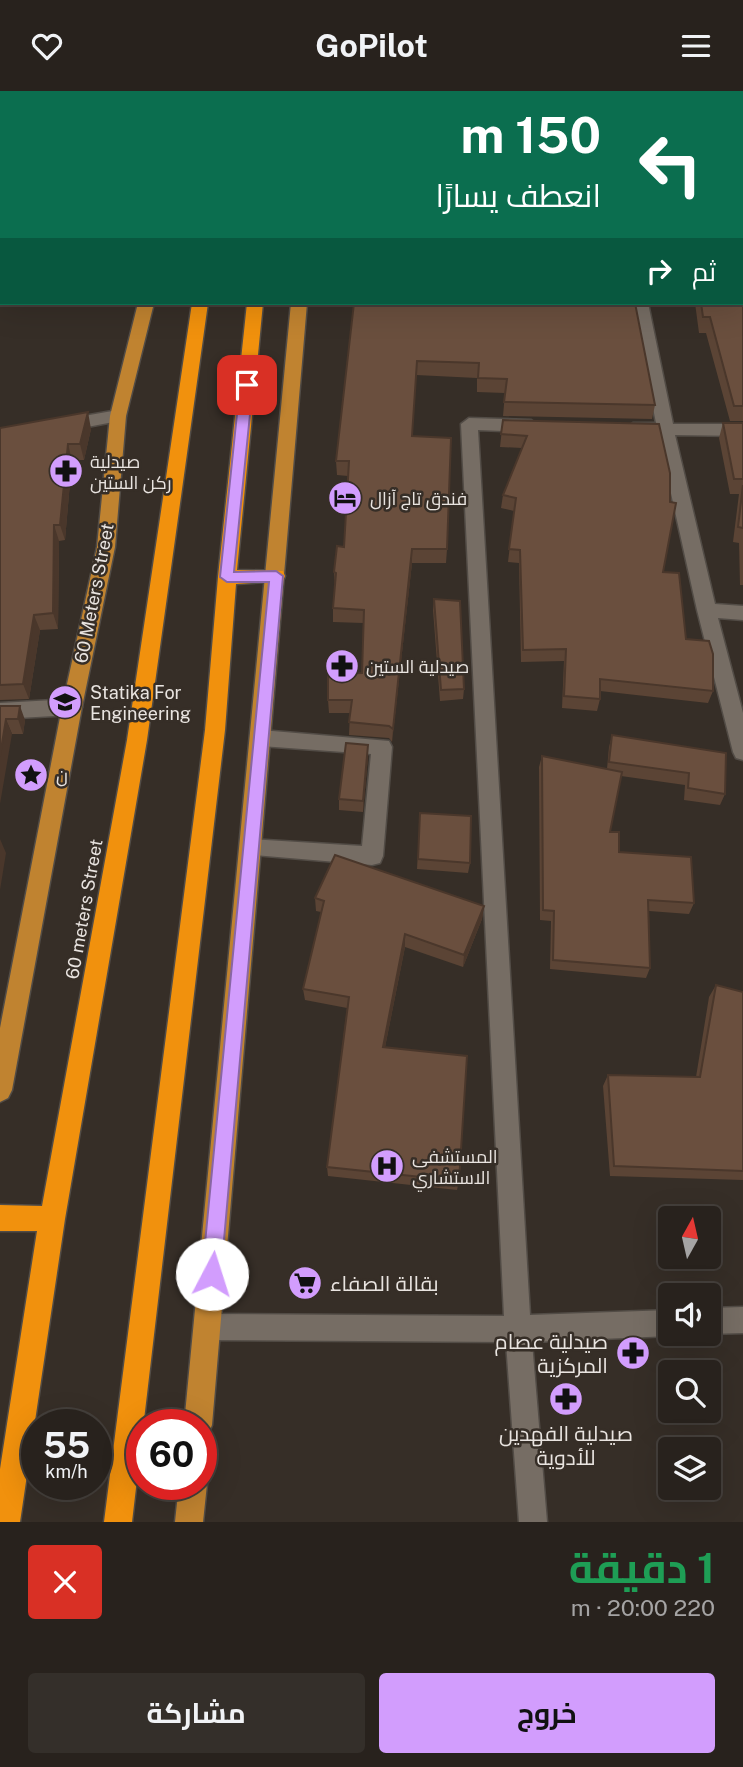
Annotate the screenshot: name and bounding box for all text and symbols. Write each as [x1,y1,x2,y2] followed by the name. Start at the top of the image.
[28,27,66,65] icon: heart
[315,27,428,64] text: GoPilot
[677,27,715,65] icon: menu
[460,106,601,164] text: 150 m
[625,119,716,210] icon: left
[435,177,601,214] text: انعطف يسارًا
[640,252,678,290] icon: right
[692,256,716,287] text: ثم
[217,355,277,415] pin
[228,366,266,404] icon: arrive
[90,451,171,494] place label: صيدلية ركن الستين
[47,452,85,490] pharmacy icon: صيدلية ركن الستين
[326,479,364,517] hotel icon: فندق تاج آزال
[370,488,467,511] place label: فندق تاج آزال
[70,521,118,665] street label: 60 Meters Street
[323,647,361,685] pharmacy icon: صيدلية الستين
[366,656,469,678] place label: صيدلية الستين
[90,682,191,724] place label: Statika For Engineering
[46,683,84,721] school or university icon: Statika For Engineering
[12,756,50,794] place icon: ن
[56,765,68,787] place label: ن
[61,837,107,981] street label: 60 meters Street
[412,1146,498,1192] place label: المستشفى الاستشاري
[368,1147,406,1185] hospital icon: المستشفى الاستشاري
[658,1206,721,1269] north arrow
[658,1206,721,1500] map controls
[175,1237,249,1311] position arrow
[286,1264,324,1302] supermarket icon: بقالة الصفاء
[330,1271,439,1296] place label: بقالة الصفاء
[658,1283,721,1346] button: sound
[494,1329,608,1378] place label: صيدلية عصام المركزية
[614,1334,652,1372] pharmacy icon: صيدلية عصام المركزية
[658,1360,721,1423] button: search
[547,1380,585,1418] pharmacy icon: صيدلية الفهدين للأدوية
[126,1409,217,1500] speed limit sign: 60
[499,1421,633,1470] place label: صيدلية الفهدين للأدوية
[43,1425,90,1466] text: 55
[658,1437,721,1500] button: layers
[45,1461,88,1482] text: km/h
[569,1543,715,1592] text: 1 دقيقة
[28,1545,102,1619] button: close
[571,1594,715,1621] text: 220 m · 20:00
[28,1673,365,1753] button: مشاركة
[379,1673,715,1753] button: خروج

